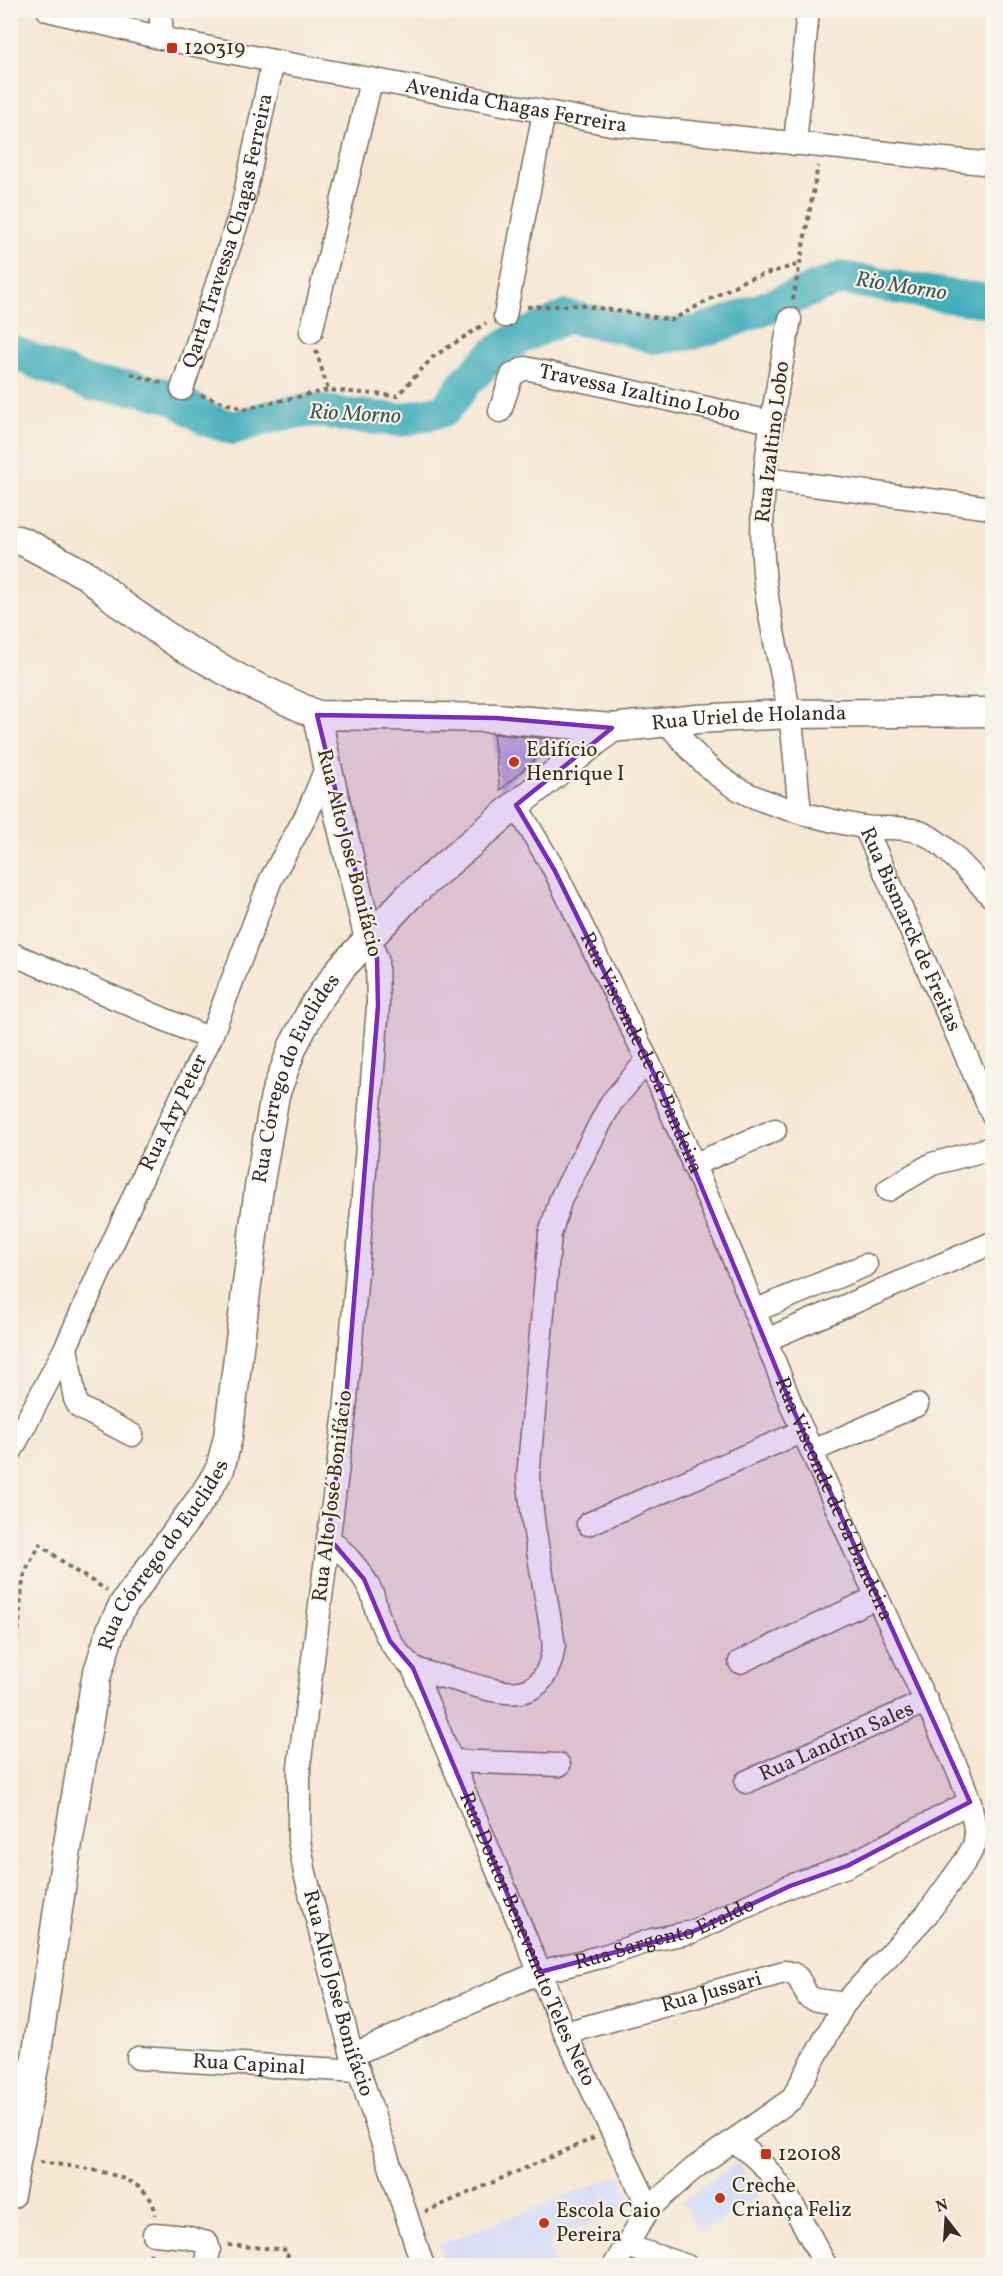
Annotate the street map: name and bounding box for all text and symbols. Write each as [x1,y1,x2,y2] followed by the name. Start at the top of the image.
[184,34,245,63] place label: 120319
[165,41,179,55] marker: 120319
[403,71,628,140] street label: Avenida Chagas Ferreira
[175,91,280,372] street label: Qarta Travessa Chagas Ferreira
[853,265,949,309] water label: Rio Morno
[536,357,743,429] street label: Travessa Izaltino Lobo
[749,360,797,524] street label: Rua Izaltino Lobo
[308,397,402,433] water label: Rio Morno
[650,699,846,738] street label: Rua Uriel de Holanda
[526,736,624,789] place label: Edifício Henrique I
[309,746,389,960] street label: Rua Alto José Bonifácio
[507,755,521,769] marker: Edifício Henrique I
[852,823,968,1036] street label: Rua Bismarck de Freitas
[572,927,710,1178] street label: Rua Visconde de Sá Bandeira
[245,968,347,1186] street label: Rua Córrego do Euclides
[133,1049,215,1176] street label: Rua Ary Peter
[767,1373,901,1626] street label: Rua Visconde de Sá Bandeira
[306,1388,360,1604] street label: Rua Alto José Bonifácio
[91,1457,236,1654] street label: Rua Córrego do Euclides
[754,1694,918,1789] street label: Rua Landrin Sales
[452,1787,603,2091] street label: Rua Doutor Benevenuto Teles Neto
[295,1887,381,2100] street label: Rua Alto José Bonifácio
[571,1890,759,1977] street label: Rua Sargento Eraldo
[658,1964,765,2020] street label: Rua Jussari
[192,2047,306,2082] street label: Rua Capinal
[778,2140,841,2169] place label: 120108
[759,2147,773,2161] marker: 120108
[732,2172,852,2225] place label: Creche Criança Feliz
[916,2189,976,2249] north arrow
[713,2191,727,2205] marker: Creche Criança Feliz
[933,2194,951,2219] text: N
[556,2197,661,2250] place label: Escola Caio Pereira
[537,2216,551,2230] marker: Escola Caio Pereira

